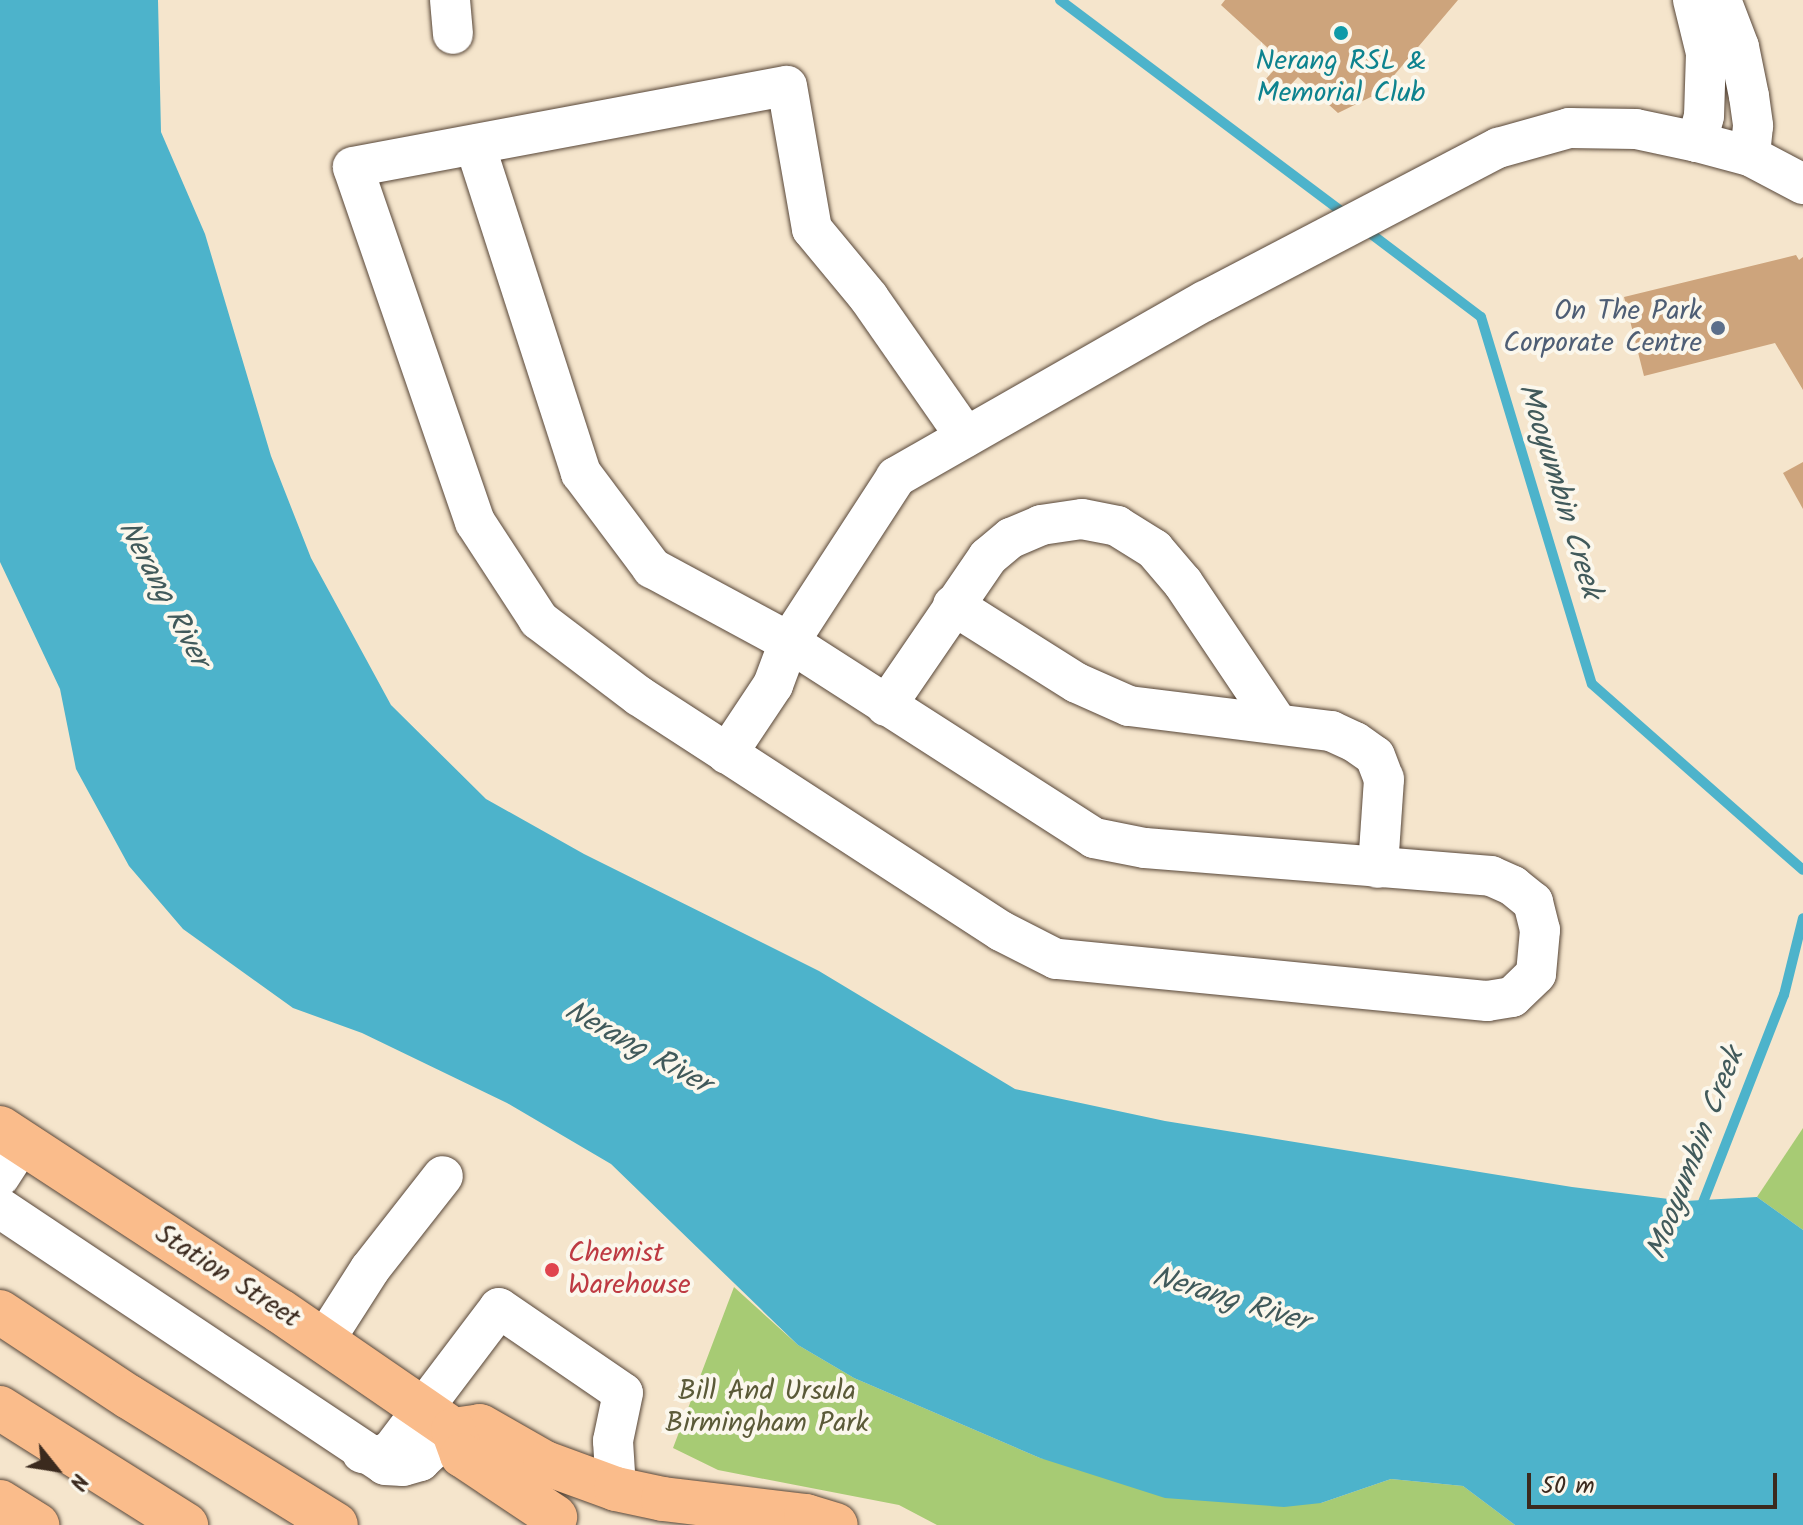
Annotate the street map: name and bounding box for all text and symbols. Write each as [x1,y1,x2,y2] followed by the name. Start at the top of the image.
[1332,24,1350,42] marker: Nerang RSL & Memorial Club
[1256,45,1426,111] place label: Nerang RSL & Memorial Club
[1503,295,1702,361] place label: On The Park Corporate Centre
[1709,319,1727,337] marker: On The Park Corporate Centre
[1509,379,1609,603] water label: Mooyumbin Creek
[109,515,217,673] water label: Nerang River
[558,993,716,1103] water label: Nerang River
[1639,1043,1753,1265] water label: Mooyumbin Creek
[148,1218,306,1336] street label: Station Street
[568,1237,691,1303] place label: Chemist Warehouse
[1148,1259,1312,1341] water label: Nerang River
[543,1261,561,1279] marker: Chemist Warehouse
[665,1375,869,1441] park label: Bill And Ursula Birmingham Park
[16,1429,96,1509] north arrow
[1531,1457,1781,1507] scale bar
[59,1466,96,1496] text: N
[1541,1467,1595,1506] text: 50 m

